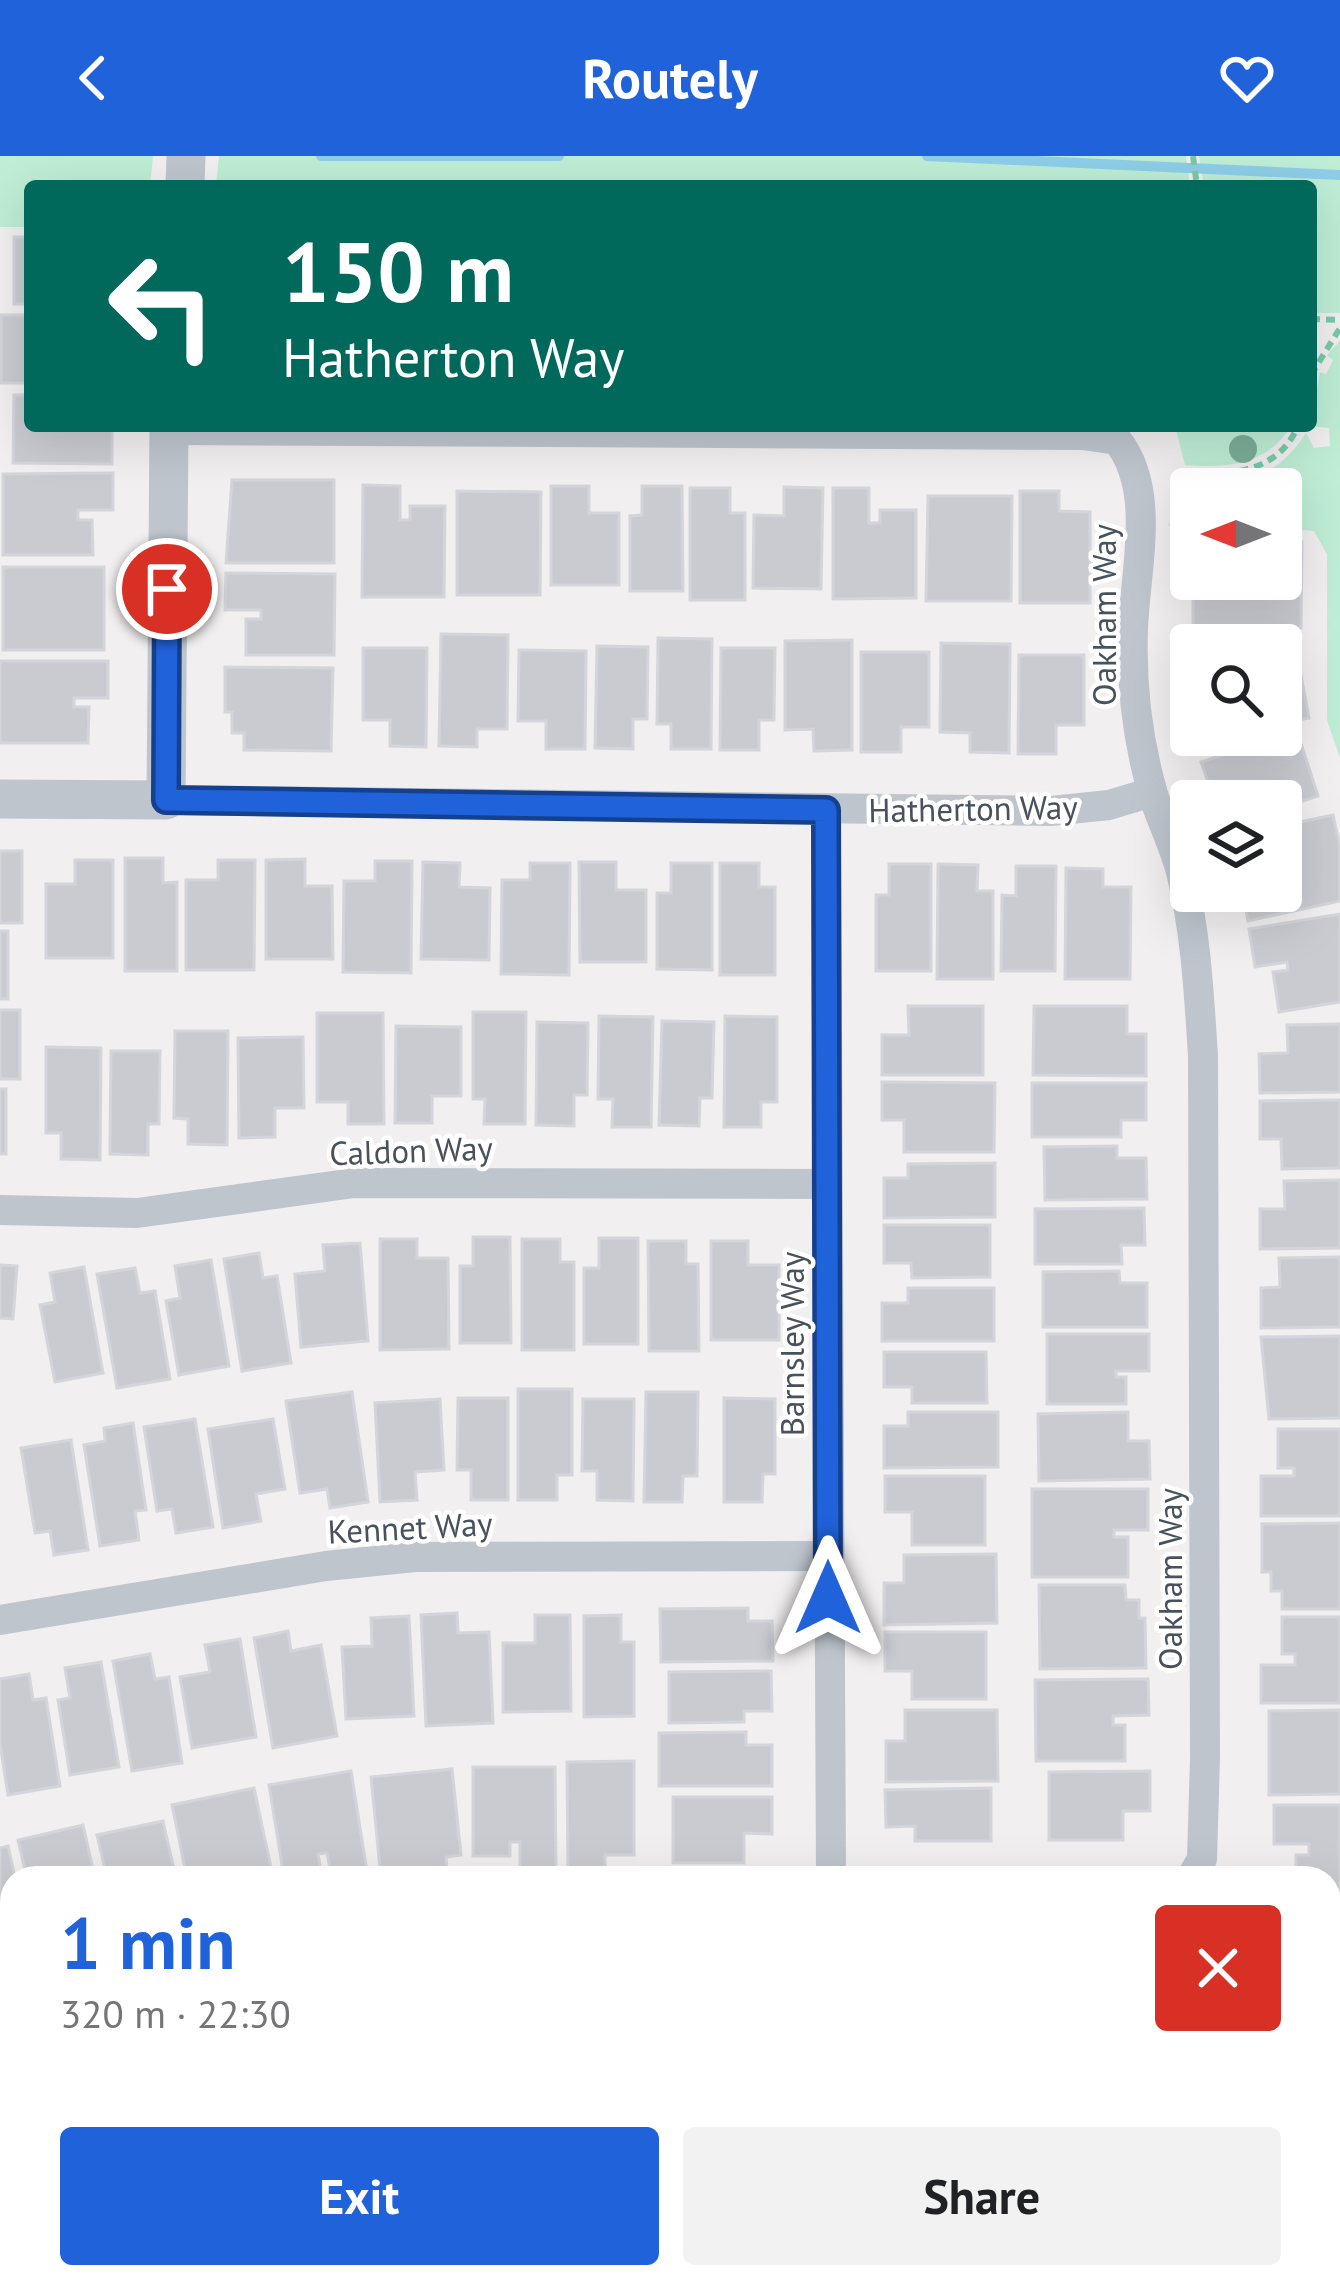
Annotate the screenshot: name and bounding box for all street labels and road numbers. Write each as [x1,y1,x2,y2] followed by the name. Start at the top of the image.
[1082,523,1125,706] street label: Oakham Way
[868,785,1079,831] street label: Hatherton Way
[328,1126,494,1174] street label: Caldon Way
[770,1251,813,1436] street label: Barnsley Way
[1148,1487,1191,1670] street label: Oakham Way
[326,1501,494,1553] street label: Kennet Way

